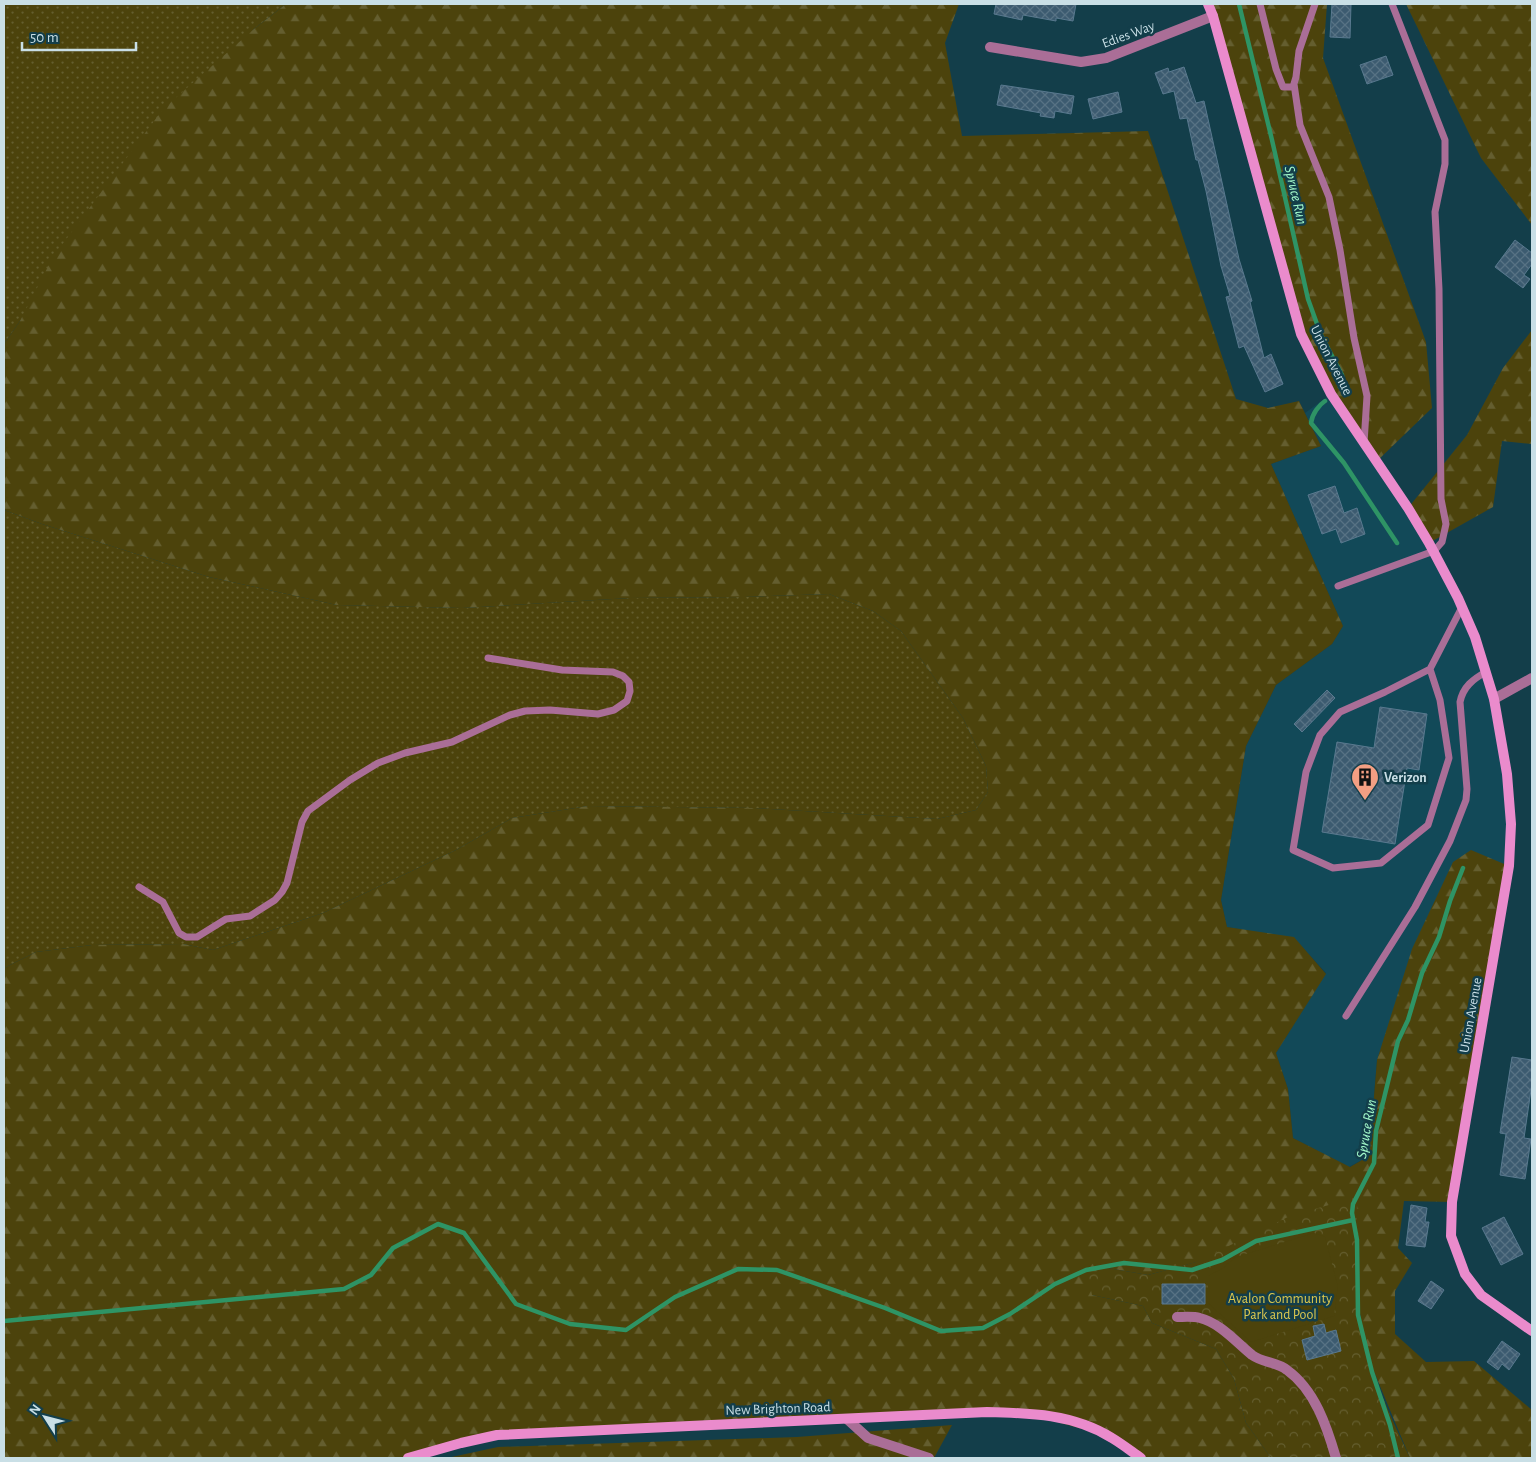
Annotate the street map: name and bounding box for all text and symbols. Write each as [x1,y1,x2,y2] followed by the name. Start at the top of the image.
[1100,19,1157,51] street label: Edies Way
[22,20,136,52] scale bar
[30,30,59,45] text: 50 m
[1281,164,1310,226] water label: Spruce Run
[1308,323,1355,398] street label: Union Avenue
[1350,762,1380,801] building icon: Verizon
[1384,771,1427,785] place label: Verizon
[1457,976,1484,1054] street label: Union Avenue
[1354,1098,1379,1160] water label: Spruce Run
[1228,1292,1332,1322] park label: Avalon Community Park and Pool
[20,1392,70,1442] north arrow
[725,1400,831,1418] street label: New Brighton Road
[27,1402,44,1418] text: N

